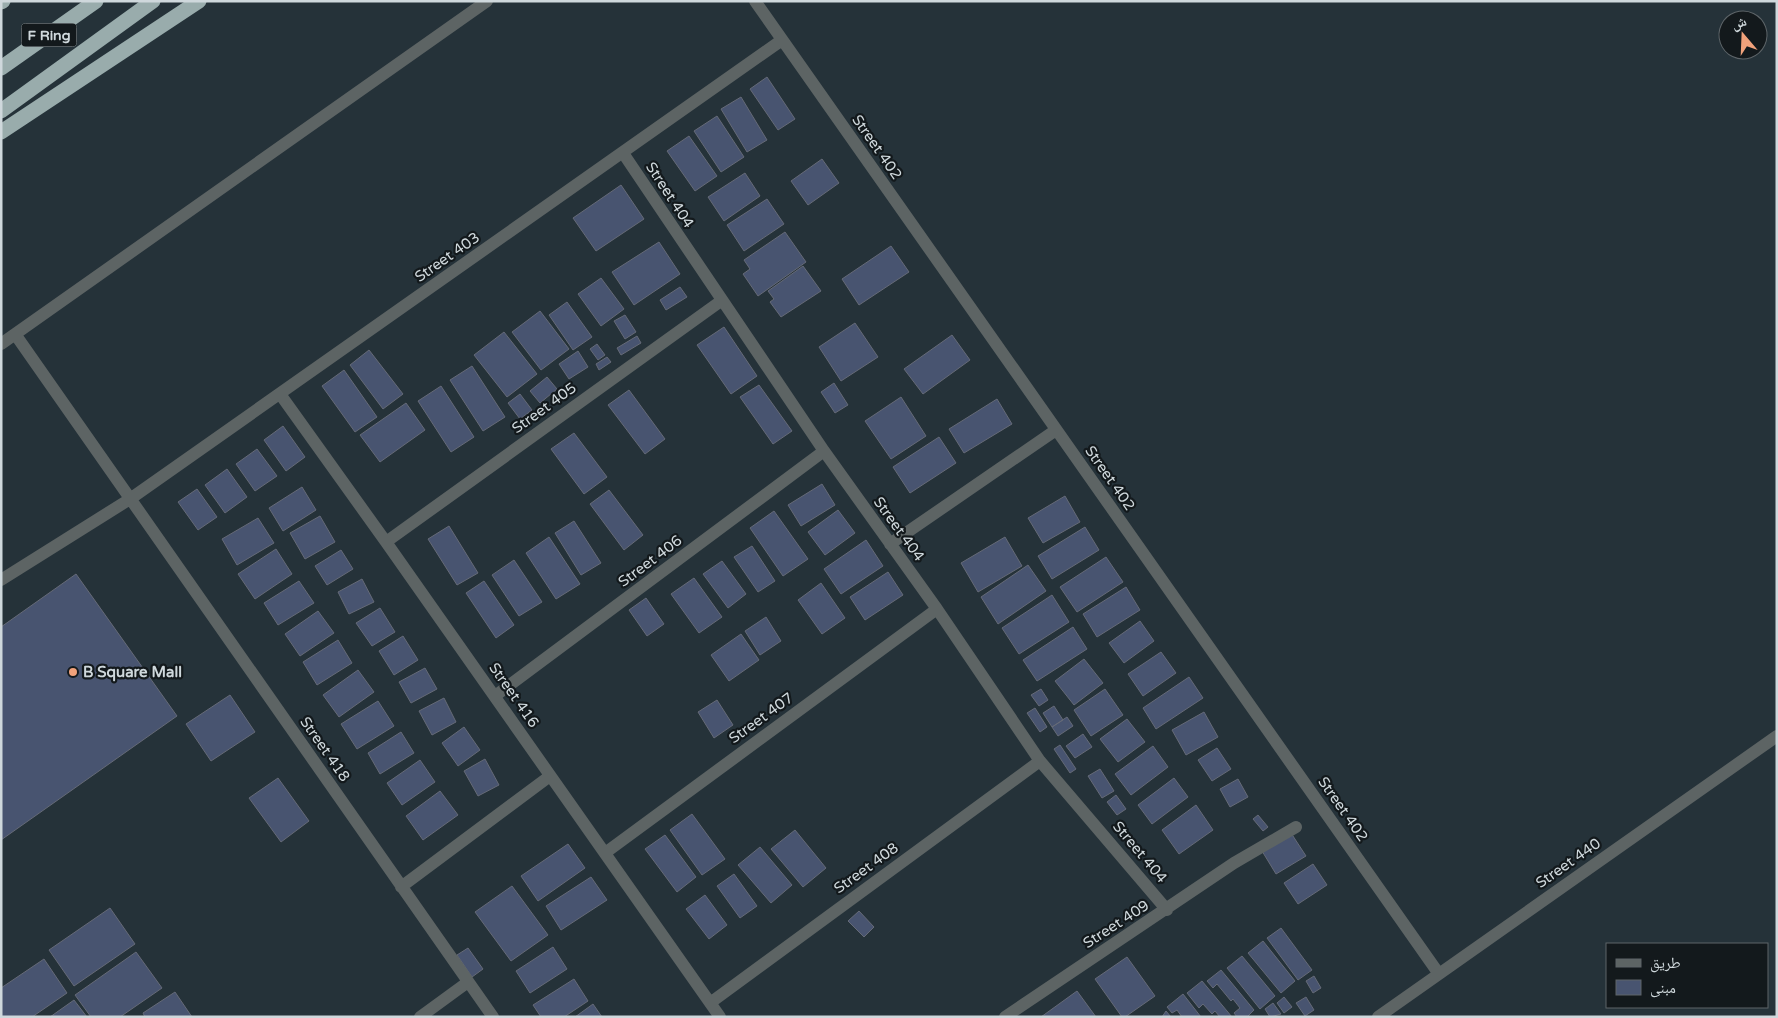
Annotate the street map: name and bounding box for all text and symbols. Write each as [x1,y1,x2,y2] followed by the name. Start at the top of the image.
[1718,10,1768,60] north arrow
[1729,13,1749,34] text: ش
[22,24,76,46] road number: F Ring
[848,111,906,183] street label: Street 402
[642,159,698,231] street label: Street 404
[411,228,483,286] street label: Street 403
[508,379,580,437] street label: Street 405
[1081,442,1139,514] street label: Street 402
[870,493,928,565] street label: Street 404
[615,531,685,591] street label: Street 406
[485,659,543,731] street label: Street 416
[83,663,182,682] place label: B Square Mall
[67,666,79,678] marker: B Square Mall
[725,689,797,747] street label: Street 407
[296,713,354,785] street label: Street 418
[1314,773,1372,845] street label: Street 402
[1109,817,1171,887] street label: Street 404
[1532,834,1604,892] street label: Street 440
[830,839,902,897] street label: Street 408
[1080,896,1152,952] street label: Street 409
[1606,943,1768,1008] legend
[1650,954,1681,973] text: طريق
[1650,979,1676,998] text: مبنى

